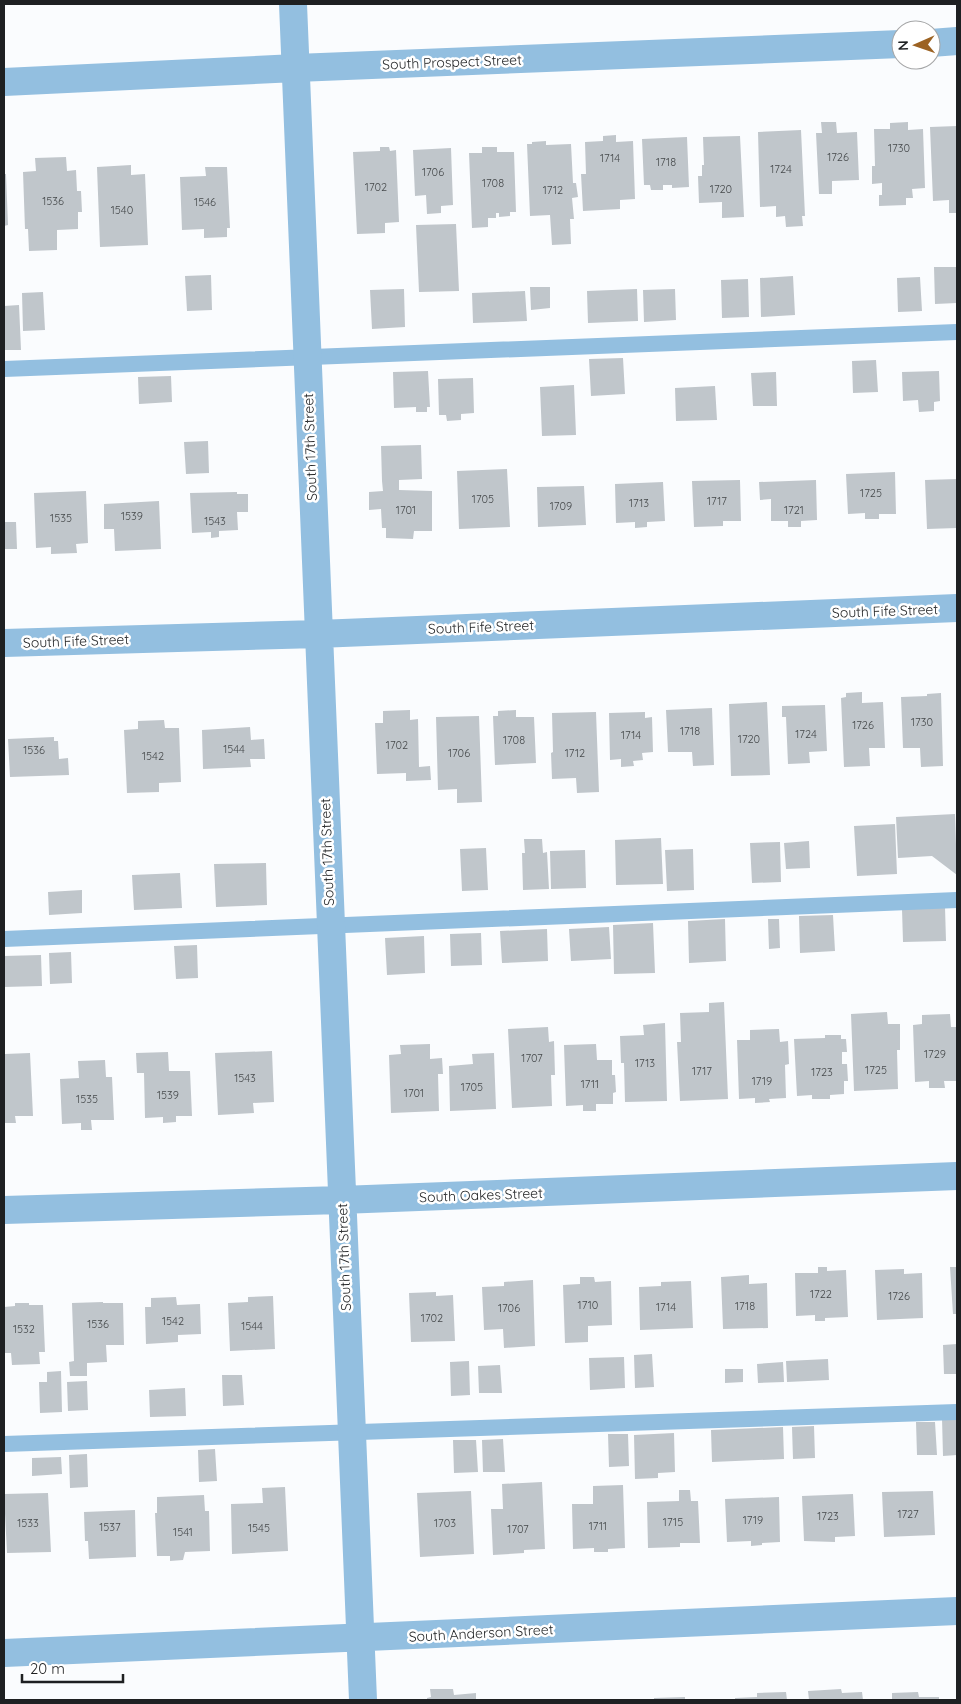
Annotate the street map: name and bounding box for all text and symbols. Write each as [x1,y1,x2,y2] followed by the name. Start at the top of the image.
[891,20,941,70] north arrow
[894,40,912,51] text: N
[382,51,522,73] street label: South Prospect Street
[888,141,910,155] house number: 1730
[827,150,849,164] house number: 1726
[600,151,620,165] house number: 1714
[656,155,676,169] house number: 1718
[770,162,792,176] house number: 1724
[422,165,444,179] house number: 1706
[482,176,504,190] house number: 1708
[365,180,387,194] house number: 1702
[710,182,732,196] house number: 1720
[543,183,563,197] house number: 1712
[42,194,64,208] house number: 1536
[194,195,216,209] house number: 1546
[111,203,133,217] house number: 1540
[299,392,321,501] street label: South 17th Street
[860,486,882,500] house number: 1725
[472,492,494,506] house number: 1705
[707,494,727,508] house number: 1717
[629,496,649,510] house number: 1713
[550,499,572,513] house number: 1709
[396,503,416,517] house number: 1701
[784,503,804,517] house number: 1721
[121,509,143,523] house number: 1539
[50,511,72,525] house number: 1535
[204,514,226,528] house number: 1543
[832,600,939,622] street label: South Fife Street
[428,616,535,638] street label: South Fife Street
[23,630,130,652] street label: South Fife Street
[911,715,933,729] house number: 1730
[852,718,874,732] house number: 1726
[680,724,700,738] house number: 1718
[795,727,817,741] house number: 1724
[621,728,641,742] house number: 1714
[738,732,760,746] house number: 1720
[503,733,525,747] house number: 1708
[386,738,408,752] house number: 1702
[223,742,245,756] house number: 1544
[23,743,45,757] house number: 1536
[448,746,470,760] house number: 1706
[565,746,585,760] house number: 1712
[142,749,164,763] house number: 1542
[316,797,338,906] street label: South 17th Street
[924,1047,946,1061] house number: 1729
[521,1051,543,1065] house number: 1707
[635,1056,655,1070] house number: 1713
[865,1063,887,1077] house number: 1725
[692,1064,712,1078] house number: 1717
[811,1065,833,1079] house number: 1723
[234,1071,256,1085] house number: 1543
[752,1074,772,1088] house number: 1719
[581,1077,599,1091] house number: 1711
[461,1080,483,1094] house number: 1705
[404,1086,424,1100] house number: 1701
[157,1088,179,1102] house number: 1539
[76,1092,98,1106] house number: 1535
[419,1184,543,1206] street label: South Oakes Street
[333,1202,355,1311] street label: South 17th Street
[810,1287,832,1301] house number: 1722
[888,1289,910,1303] house number: 1726
[578,1298,598,1312] house number: 1710
[735,1299,755,1313] house number: 1718
[656,1300,676,1314] house number: 1714
[498,1301,520,1315] house number: 1706
[421,1311,443,1325] house number: 1702
[162,1314,184,1328] house number: 1542
[87,1317,109,1331] house number: 1536
[241,1319,263,1333] house number: 1544
[13,1322,35,1336] house number: 1532
[897,1507,919,1521] house number: 1727
[817,1509,839,1523] house number: 1723
[743,1513,763,1527] house number: 1719
[663,1515,683,1529] house number: 1715
[17,1516,39,1530] house number: 1533
[434,1516,456,1530] house number: 1703
[589,1519,607,1533] house number: 1711
[99,1520,121,1534] house number: 1537
[248,1521,270,1535] house number: 1545
[507,1522,529,1536] house number: 1707
[173,1525,193,1539] house number: 1541
[408,1620,554,1646] street label: South Anderson Street
[22,1652,124,1684] scale bar
[30,1659,65,1678] text: 20 m

